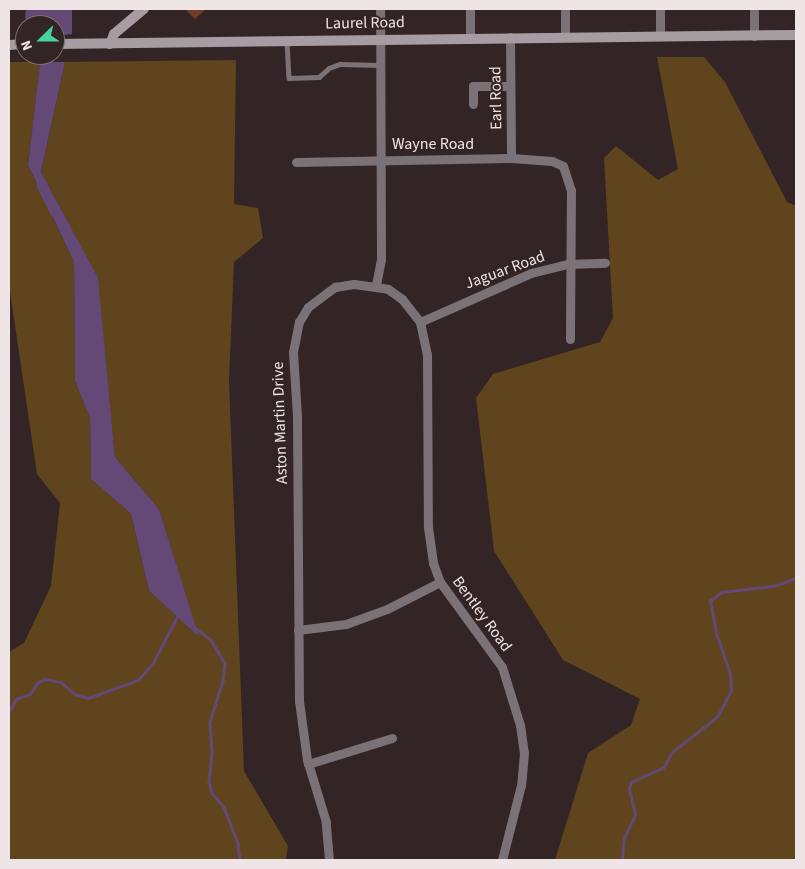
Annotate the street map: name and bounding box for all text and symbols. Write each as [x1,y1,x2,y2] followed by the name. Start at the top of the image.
[325,13,405,33] street label: Laurel Road
[15,15,65,65] north arrow
[16,37,38,53] text: N
[486,66,506,130] street label: Earl Road
[392,134,474,154] street label: Wayne Road
[462,247,548,293] street label: Jaguar Road
[268,361,292,485] street label: Aston Martin Drive
[448,573,516,655] street label: Bentley Road

